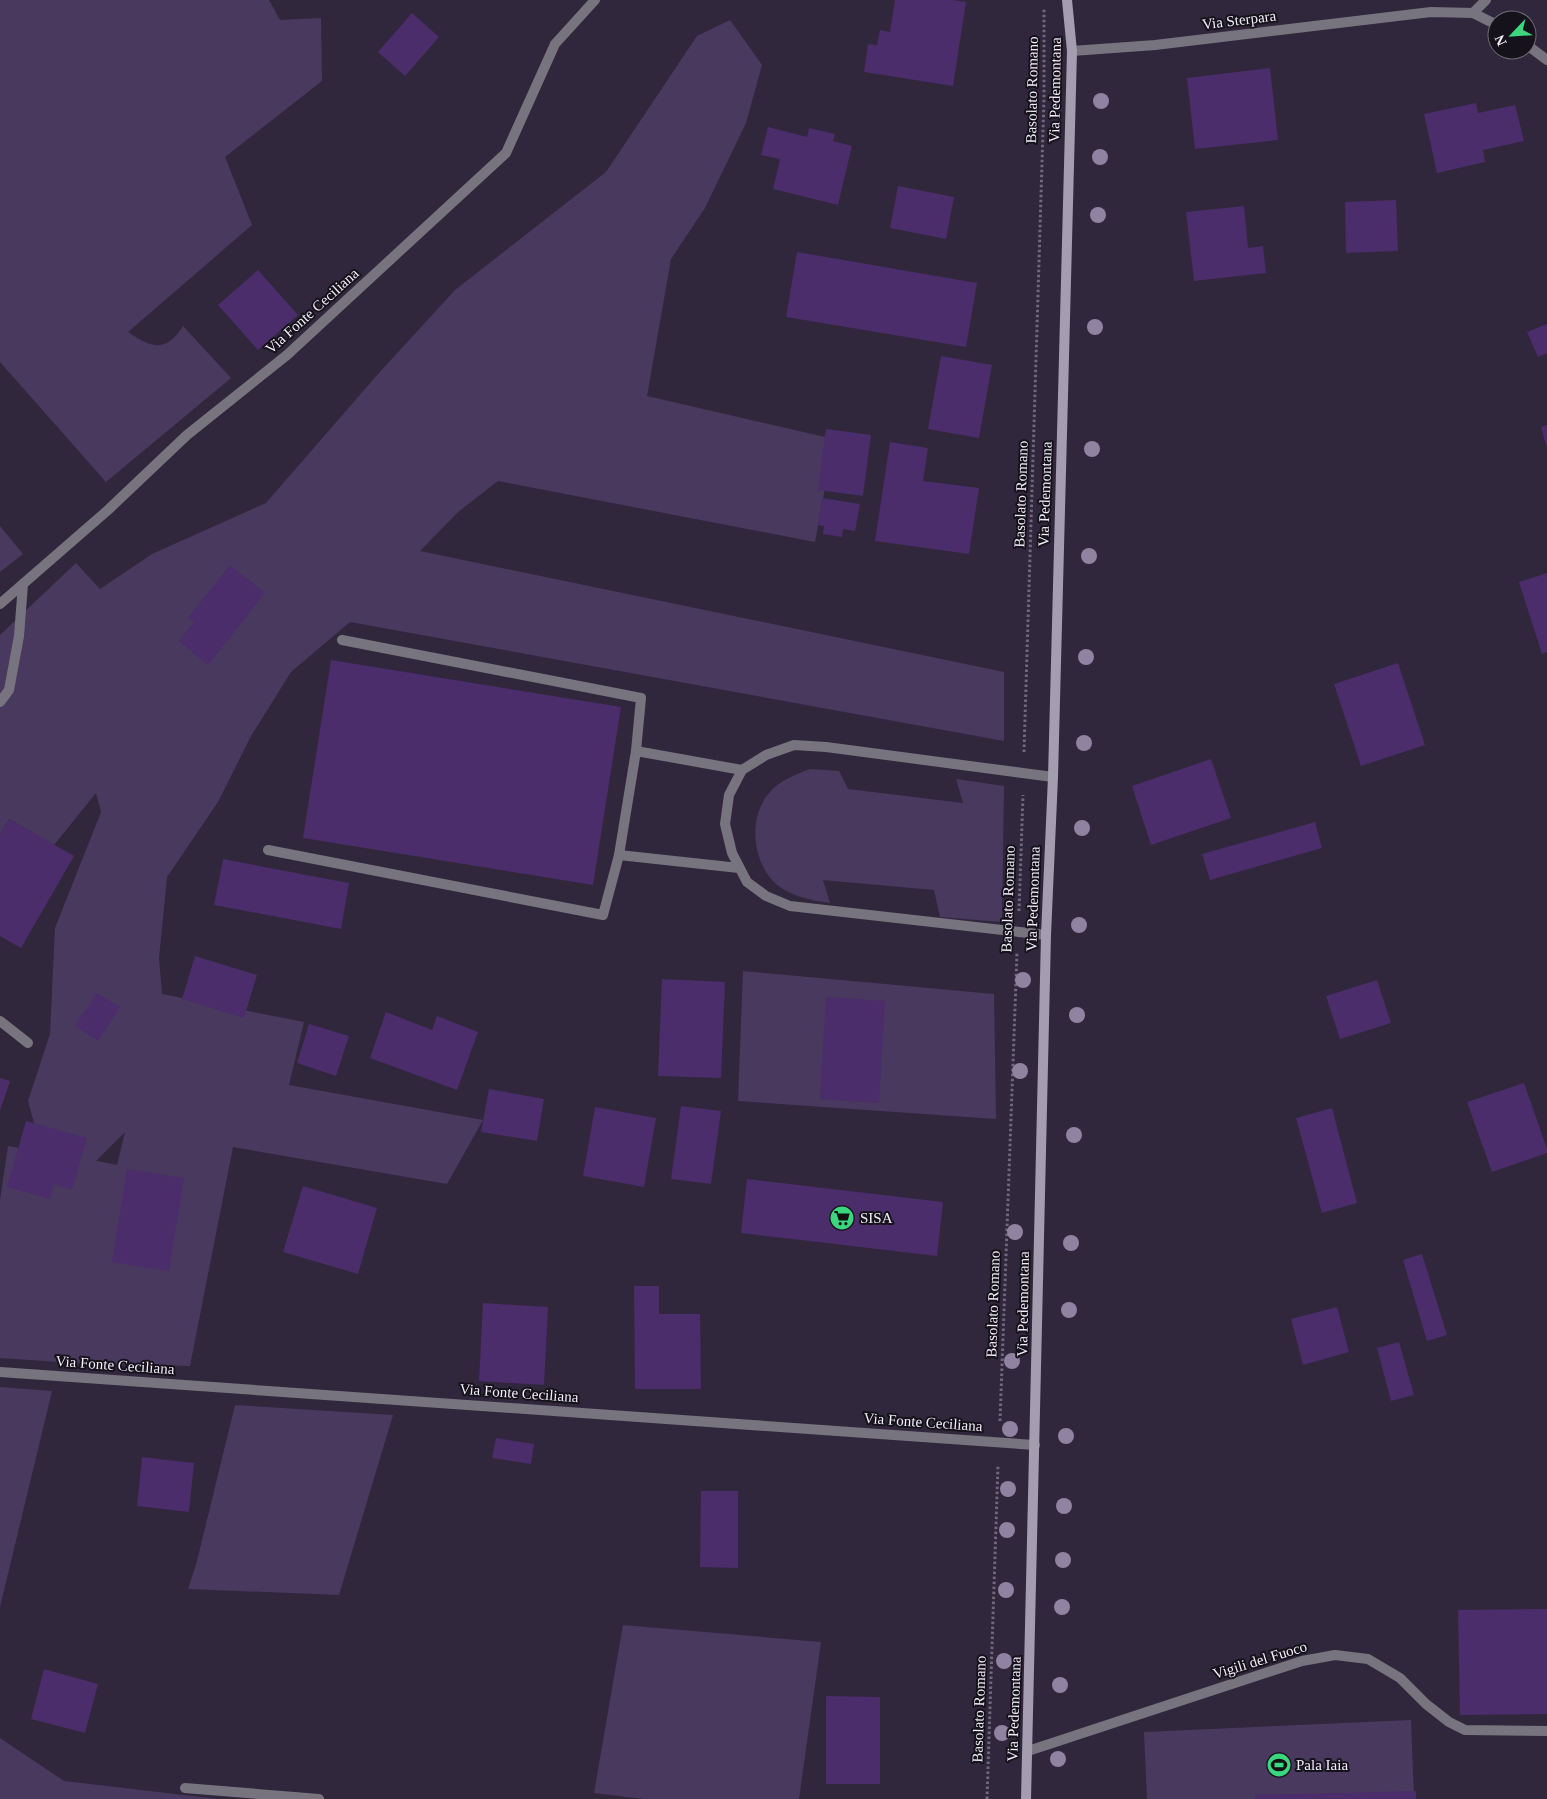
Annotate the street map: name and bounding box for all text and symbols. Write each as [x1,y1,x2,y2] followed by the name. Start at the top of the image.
[1201,7,1277,32] street label: Via Sterpara
[1487,10,1537,60] north arrow
[1492,33,1510,48] text: N
[1023,36,1041,144] street label: Basolato Romano
[1046,37,1064,143] street label: Via Pedemontana
[262,265,362,357] street label: Via Fonte Ceciliana
[1011,440,1031,548] street label: Basolato Romano
[1035,441,1055,547] street label: Via Pedemontana
[998,845,1018,953] street label: Basolato Romano
[1023,846,1043,952] street label: Via Pedemontana
[829,1205,855,1231] supermarket icon: SISA
[860,1210,893,1226] place label: SISA
[983,1250,1003,1358] street label: Basolato Romano
[1014,1251,1032,1357] street label: Via Pedemontana
[55,1353,175,1377] street label: Via Fonte Ceciliana
[459,1381,579,1405] street label: Via Fonte Ceciliana
[863,1410,983,1434] street label: Via Fonte Ceciliana
[1211,1638,1309,1682] street label: Vigili del Fuoco
[969,1655,989,1763] street label: Basolato Romano
[1004,1656,1024,1762] street label: Via Pedemontana
[1266,1752,1292,1778] sports icon: Pala Iaia
[1296,1757,1348,1773] place label: Pala Iaia

